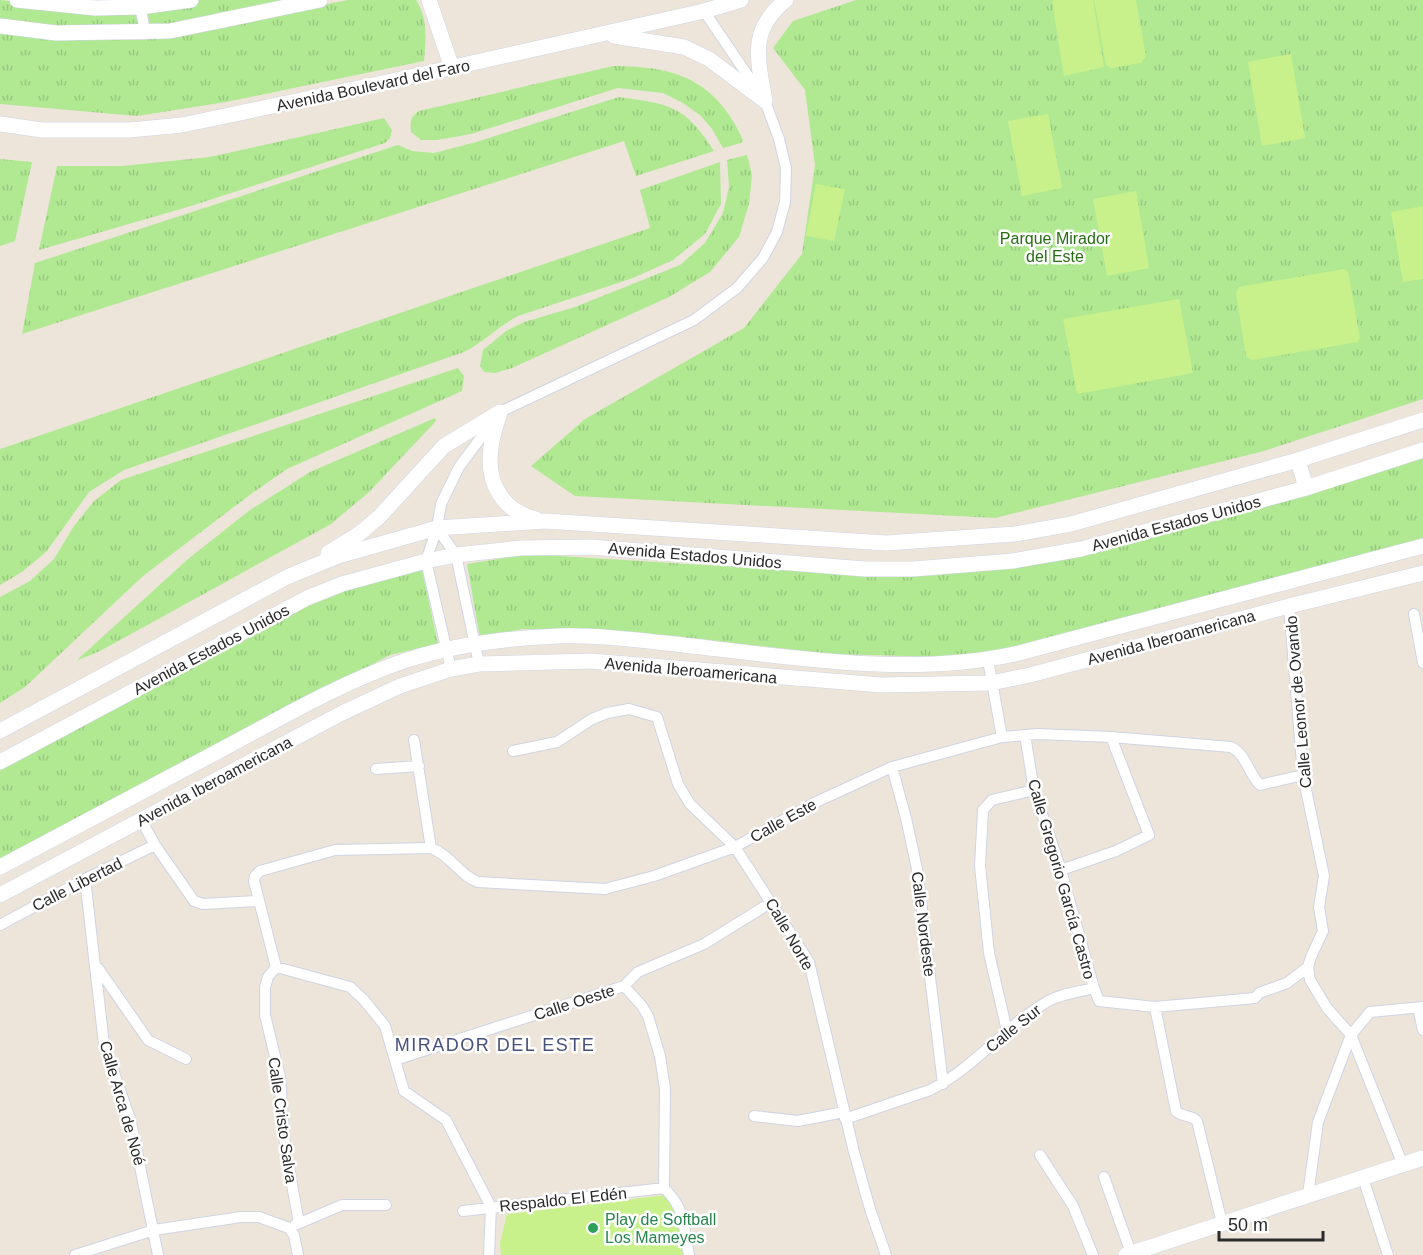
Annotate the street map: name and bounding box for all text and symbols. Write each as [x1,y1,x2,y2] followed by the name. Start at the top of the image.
[275,57,471,114] street label: Avenida Boulevard del Faro
[1000,230,1111,265] park label: Parque Mirador del Este
[1090,493,1262,554] street label: Avenida Estados Unidos
[608,539,782,572] street label: Avenida Estados Unidos
[130,601,292,698] street label: Avenida Estados Unidos
[1085,607,1257,668] street label: Avenida Iberoamericana
[1282,615,1315,789] street label: Calle Leonor de Ovando
[604,654,778,687] street label: Avenida Iberoamericana
[134,733,295,830] street label: Avenida Iberoamericana
[1025,777,1098,981] street label: Calle Gregorio García Castro
[747,795,819,846] street label: Calle Este
[29,854,125,914] street label: Calle Libertad
[909,871,938,978] street label: Calle Nordeste
[762,895,817,973] street label: Calle Norte
[532,981,617,1023] street label: Calle Oeste
[982,1001,1045,1056] street label: Calle Sur
[395,1035,595,1055] district label: MIRADOR DEL ESTE
[97,1039,148,1168] street label: Calle Arca de Noé
[265,1056,300,1184] street label: Calle Cristo Salva
[498,1184,628,1215] street label: Respaldo El Edén
[1219,1204,1322,1242] scale bar
[605,1211,716,1246] place label: Play de Softball Los Mameyes
[1228,1215,1268,1235] text: 50 m
[586,1221,600,1235] marker: Play de Softball Los Mameyes

